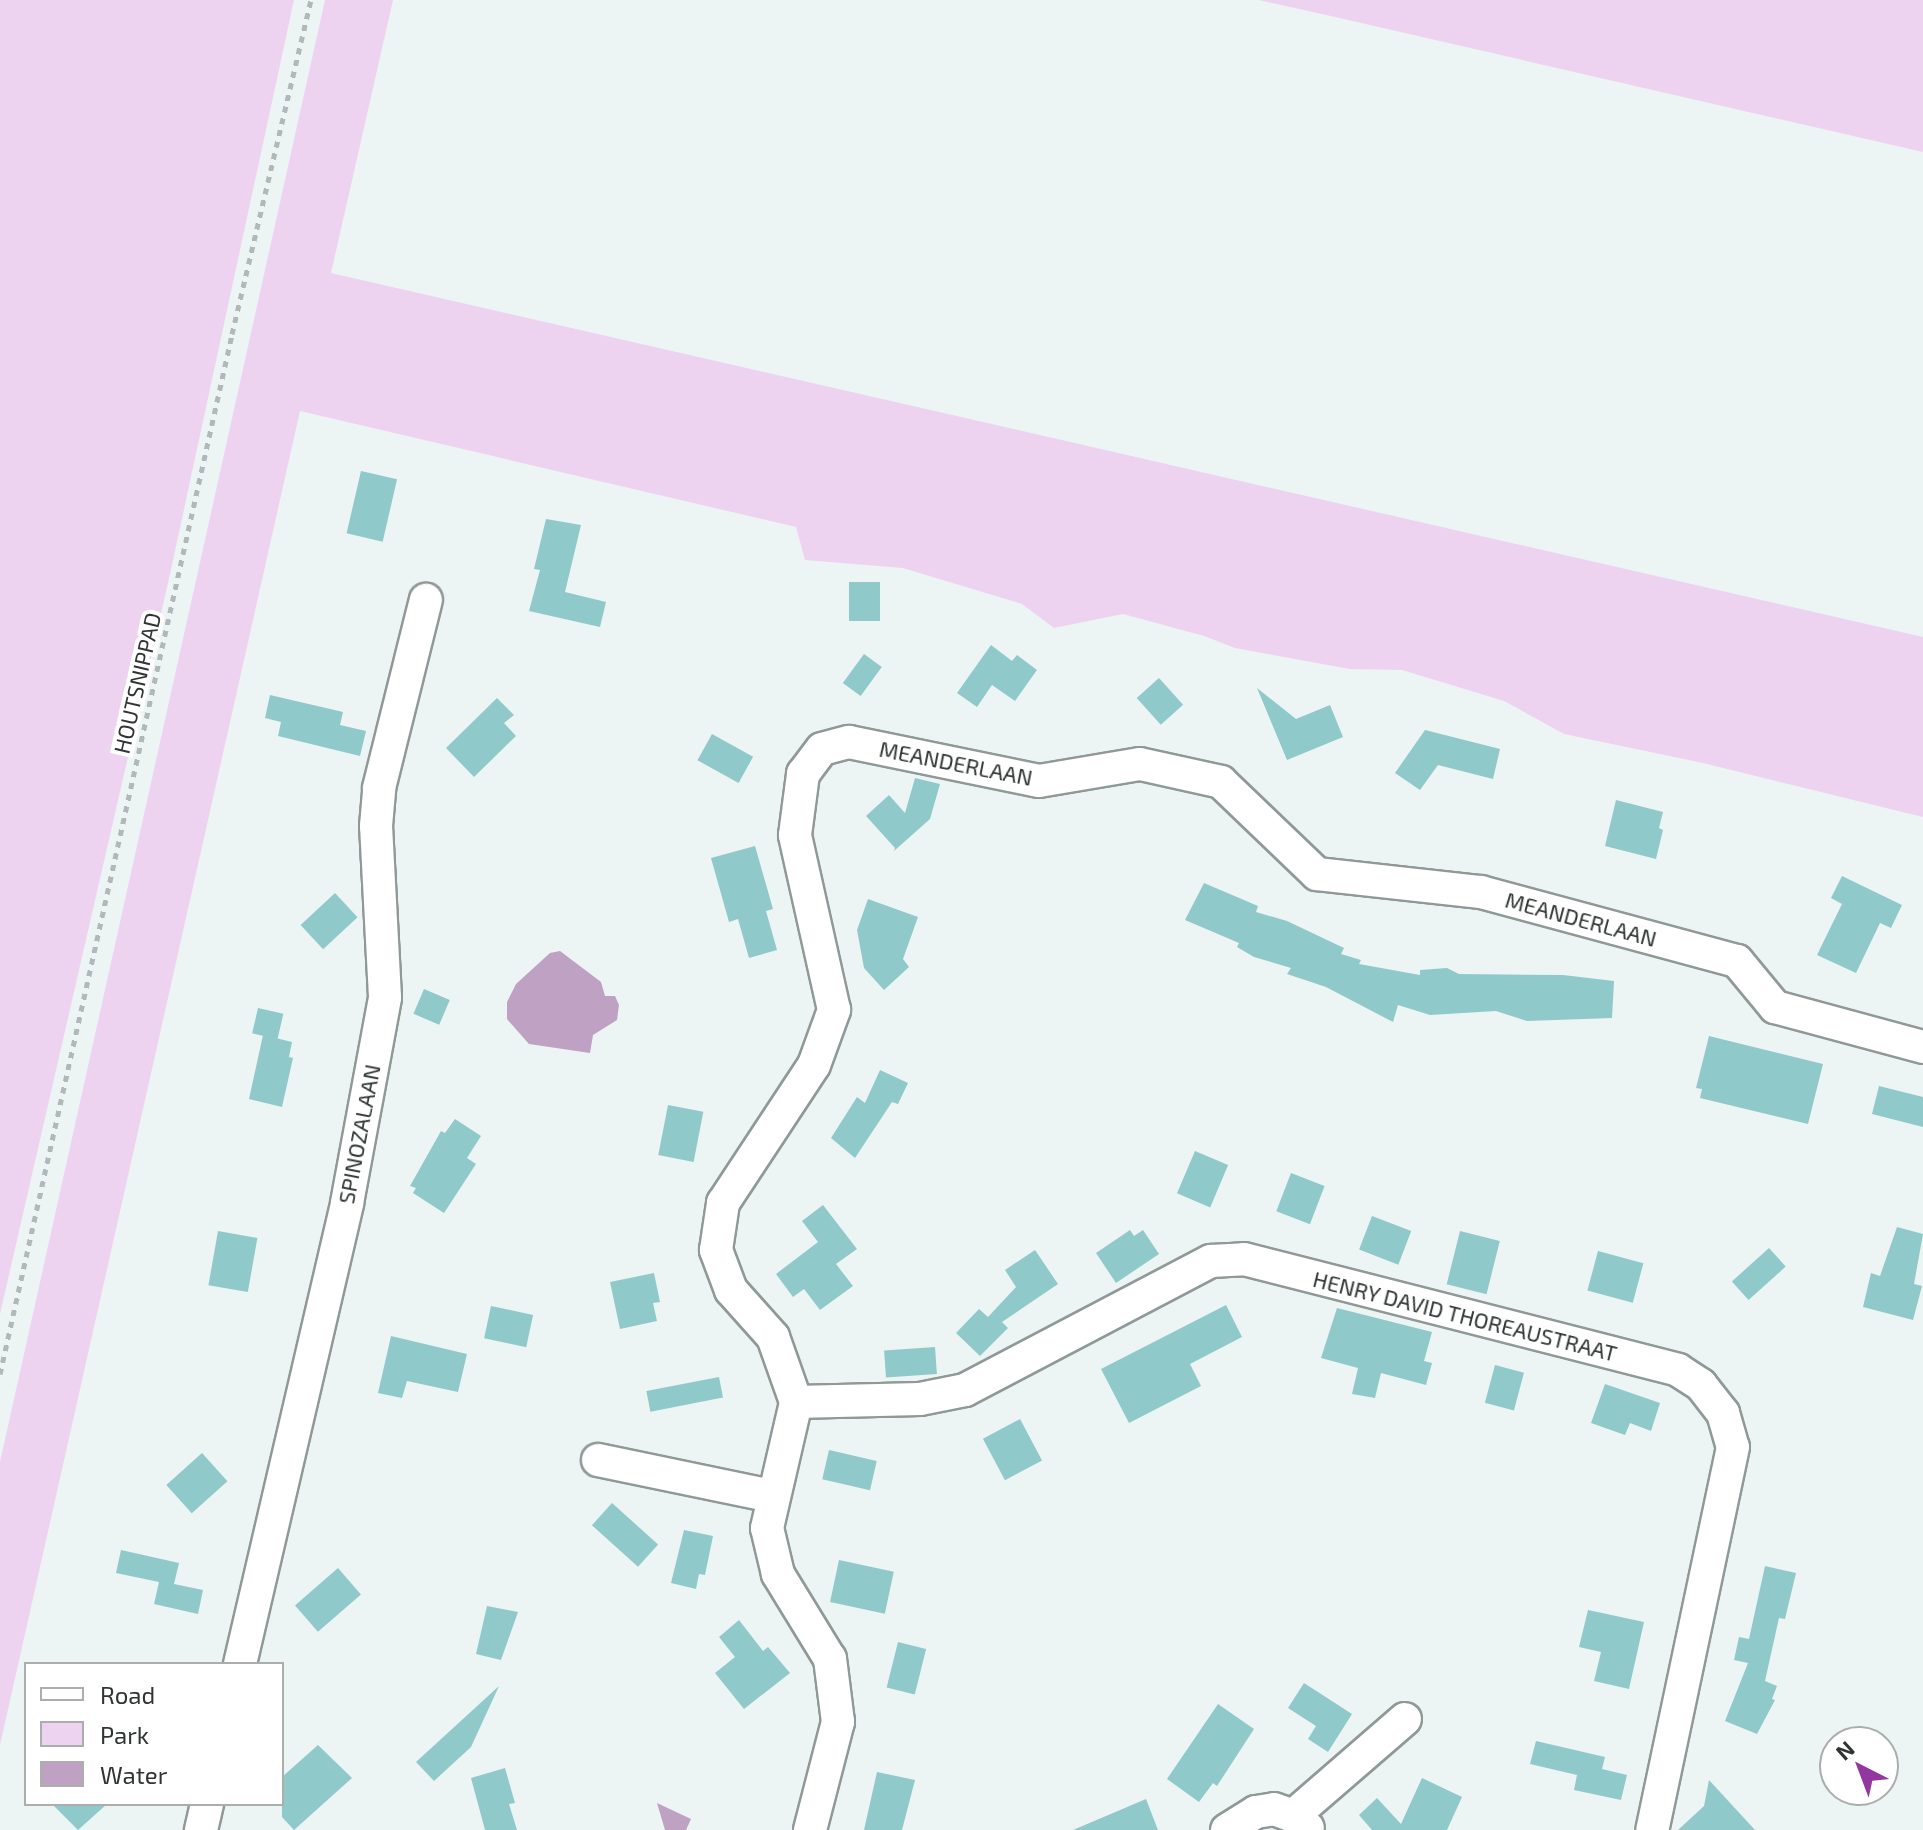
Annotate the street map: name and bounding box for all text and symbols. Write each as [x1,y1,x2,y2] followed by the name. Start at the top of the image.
[108,610,166,756] street label: HOUTSNIPPAD
[877,735,1035,791] street label: MEANDERLAAN
[1502,886,1660,952] street label: MEANDERLAAN
[333,1062,385,1206] street label: SPINOZALAAN
[1310,1265,1620,1367] street label: HENRY DAVID THOREAUSTRAAT
[24,1662,284,1806] legend
[100,1680,155,1709] text: Road
[100,1720,149,1749] text: Park
[1819,1726,1899,1806] north arrow
[1830,1735,1859,1765] text: N
[100,1760,167,1789] text: Water

